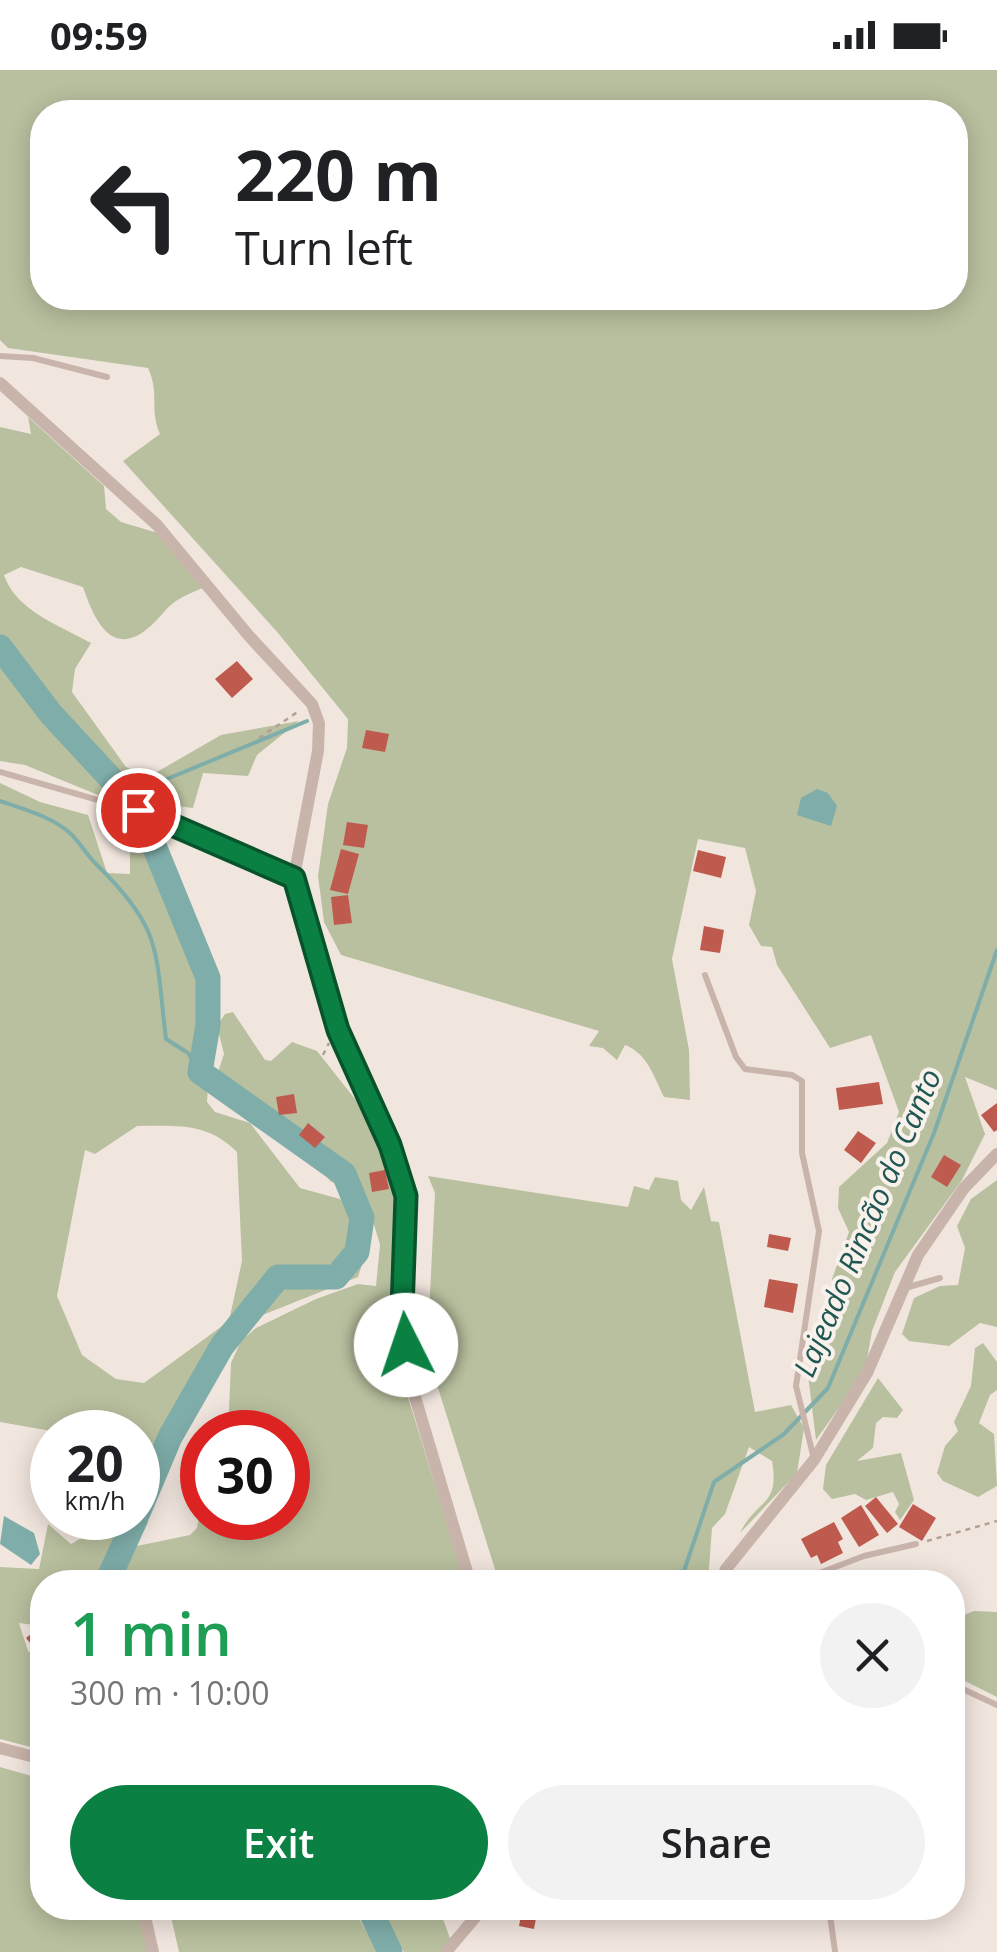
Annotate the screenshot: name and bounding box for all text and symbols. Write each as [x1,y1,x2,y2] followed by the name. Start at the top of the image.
[50,9,148,61] text: 09:59
[235,126,442,222] text: 220 m
[70,140,200,270] icon: left
[235,217,413,278] text: Turn left
[96,768,181,853] pin
[111,783,166,838] icon: arrive
[783,1062,950,1383] water label: Lajeado Rincão do Canto
[354,1293,458,1397] position arrow
[180,1410,310,1540] speed limit sign: 30
[66,1429,124,1497] text: 20
[65,1483,125,1517] text: km/h
[70,1592,232,1674] text: 1 min
[820,1603,925,1708] button: close
[70,1671,269,1714] text: 300 m · 10:00
[70,1785,488,1900] button: Exit
[508,1785,925,1900] button: Share

